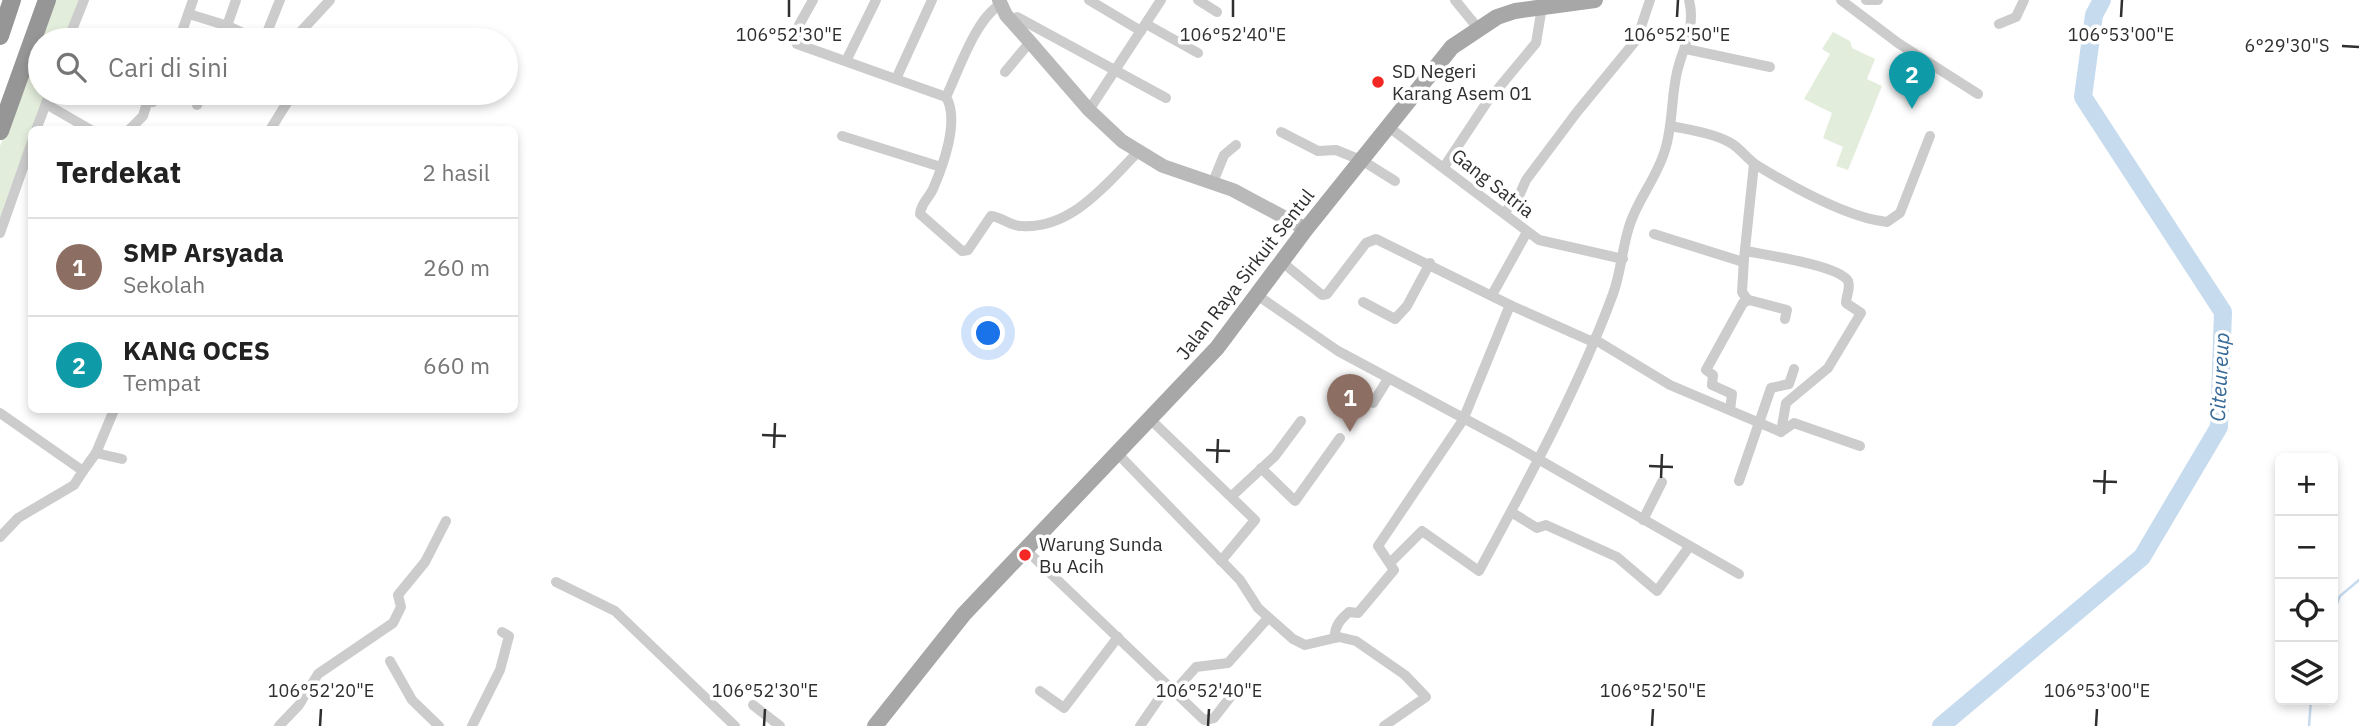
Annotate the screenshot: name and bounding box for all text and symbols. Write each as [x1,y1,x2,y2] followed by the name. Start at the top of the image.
[736,23,842,46] text: 106°52'30"E
[1180,23,1286,46] text: 106°52'40"E
[1624,23,1730,46] text: 106°52'50"E
[2068,23,2174,46] text: 106°53'00"E
[28,28,518,105] search box
[2245,34,2329,57] text: 6°29'30"S
[52,48,90,86] icon: search
[108,50,228,84] text: Cari di sini
[1889,51,1935,109] pin: 2
[1392,59,1532,105] place label: SD Negeri Karang Asem 01
[1370,74,1386,90] marker: SD Negeri Karang Asem 01
[1447,143,1539,223] street label: Gang Satria
[56,152,181,191] text: Terdekat
[422,157,490,187] text: 2 hasil
[1171,184,1319,364] street label: Jalan Raya Sirkuit Sentul
[123,235,284,269] text: SMP Arsyada
[72,252,86,282] text: 1
[423,252,490,282] text: 260 m
[123,269,205,299] text: Sekolah
[971,316,1005,350] your location
[2203,332,2235,422] water label: Citeureup
[123,333,270,367] text: KANG OCES
[72,350,86,380] text: 2
[423,350,490,380] text: 660 m
[123,367,201,397] text: Tempat
[1327,374,1373,432] pin: 1
[2275,453,2338,705] map controls
[2275,453,2338,516] button: +
[2275,516,2338,579] button: −
[1039,532,1163,578] place label: Warung Sunda Bu Acih
[1017,547,1033,563] marker: Warung Sunda Bu Acih
[2275,579,2338,642] button: locate
[2275,642,2338,705] button: layers
[268,679,374,702] text: 106°52'20"E
[712,679,818,702] text: 106°52'30"E
[1156,679,1262,702] text: 106°52'40"E
[1600,679,1706,702] text: 106°52'50"E
[2044,679,2150,702] text: 106°53'00"E

